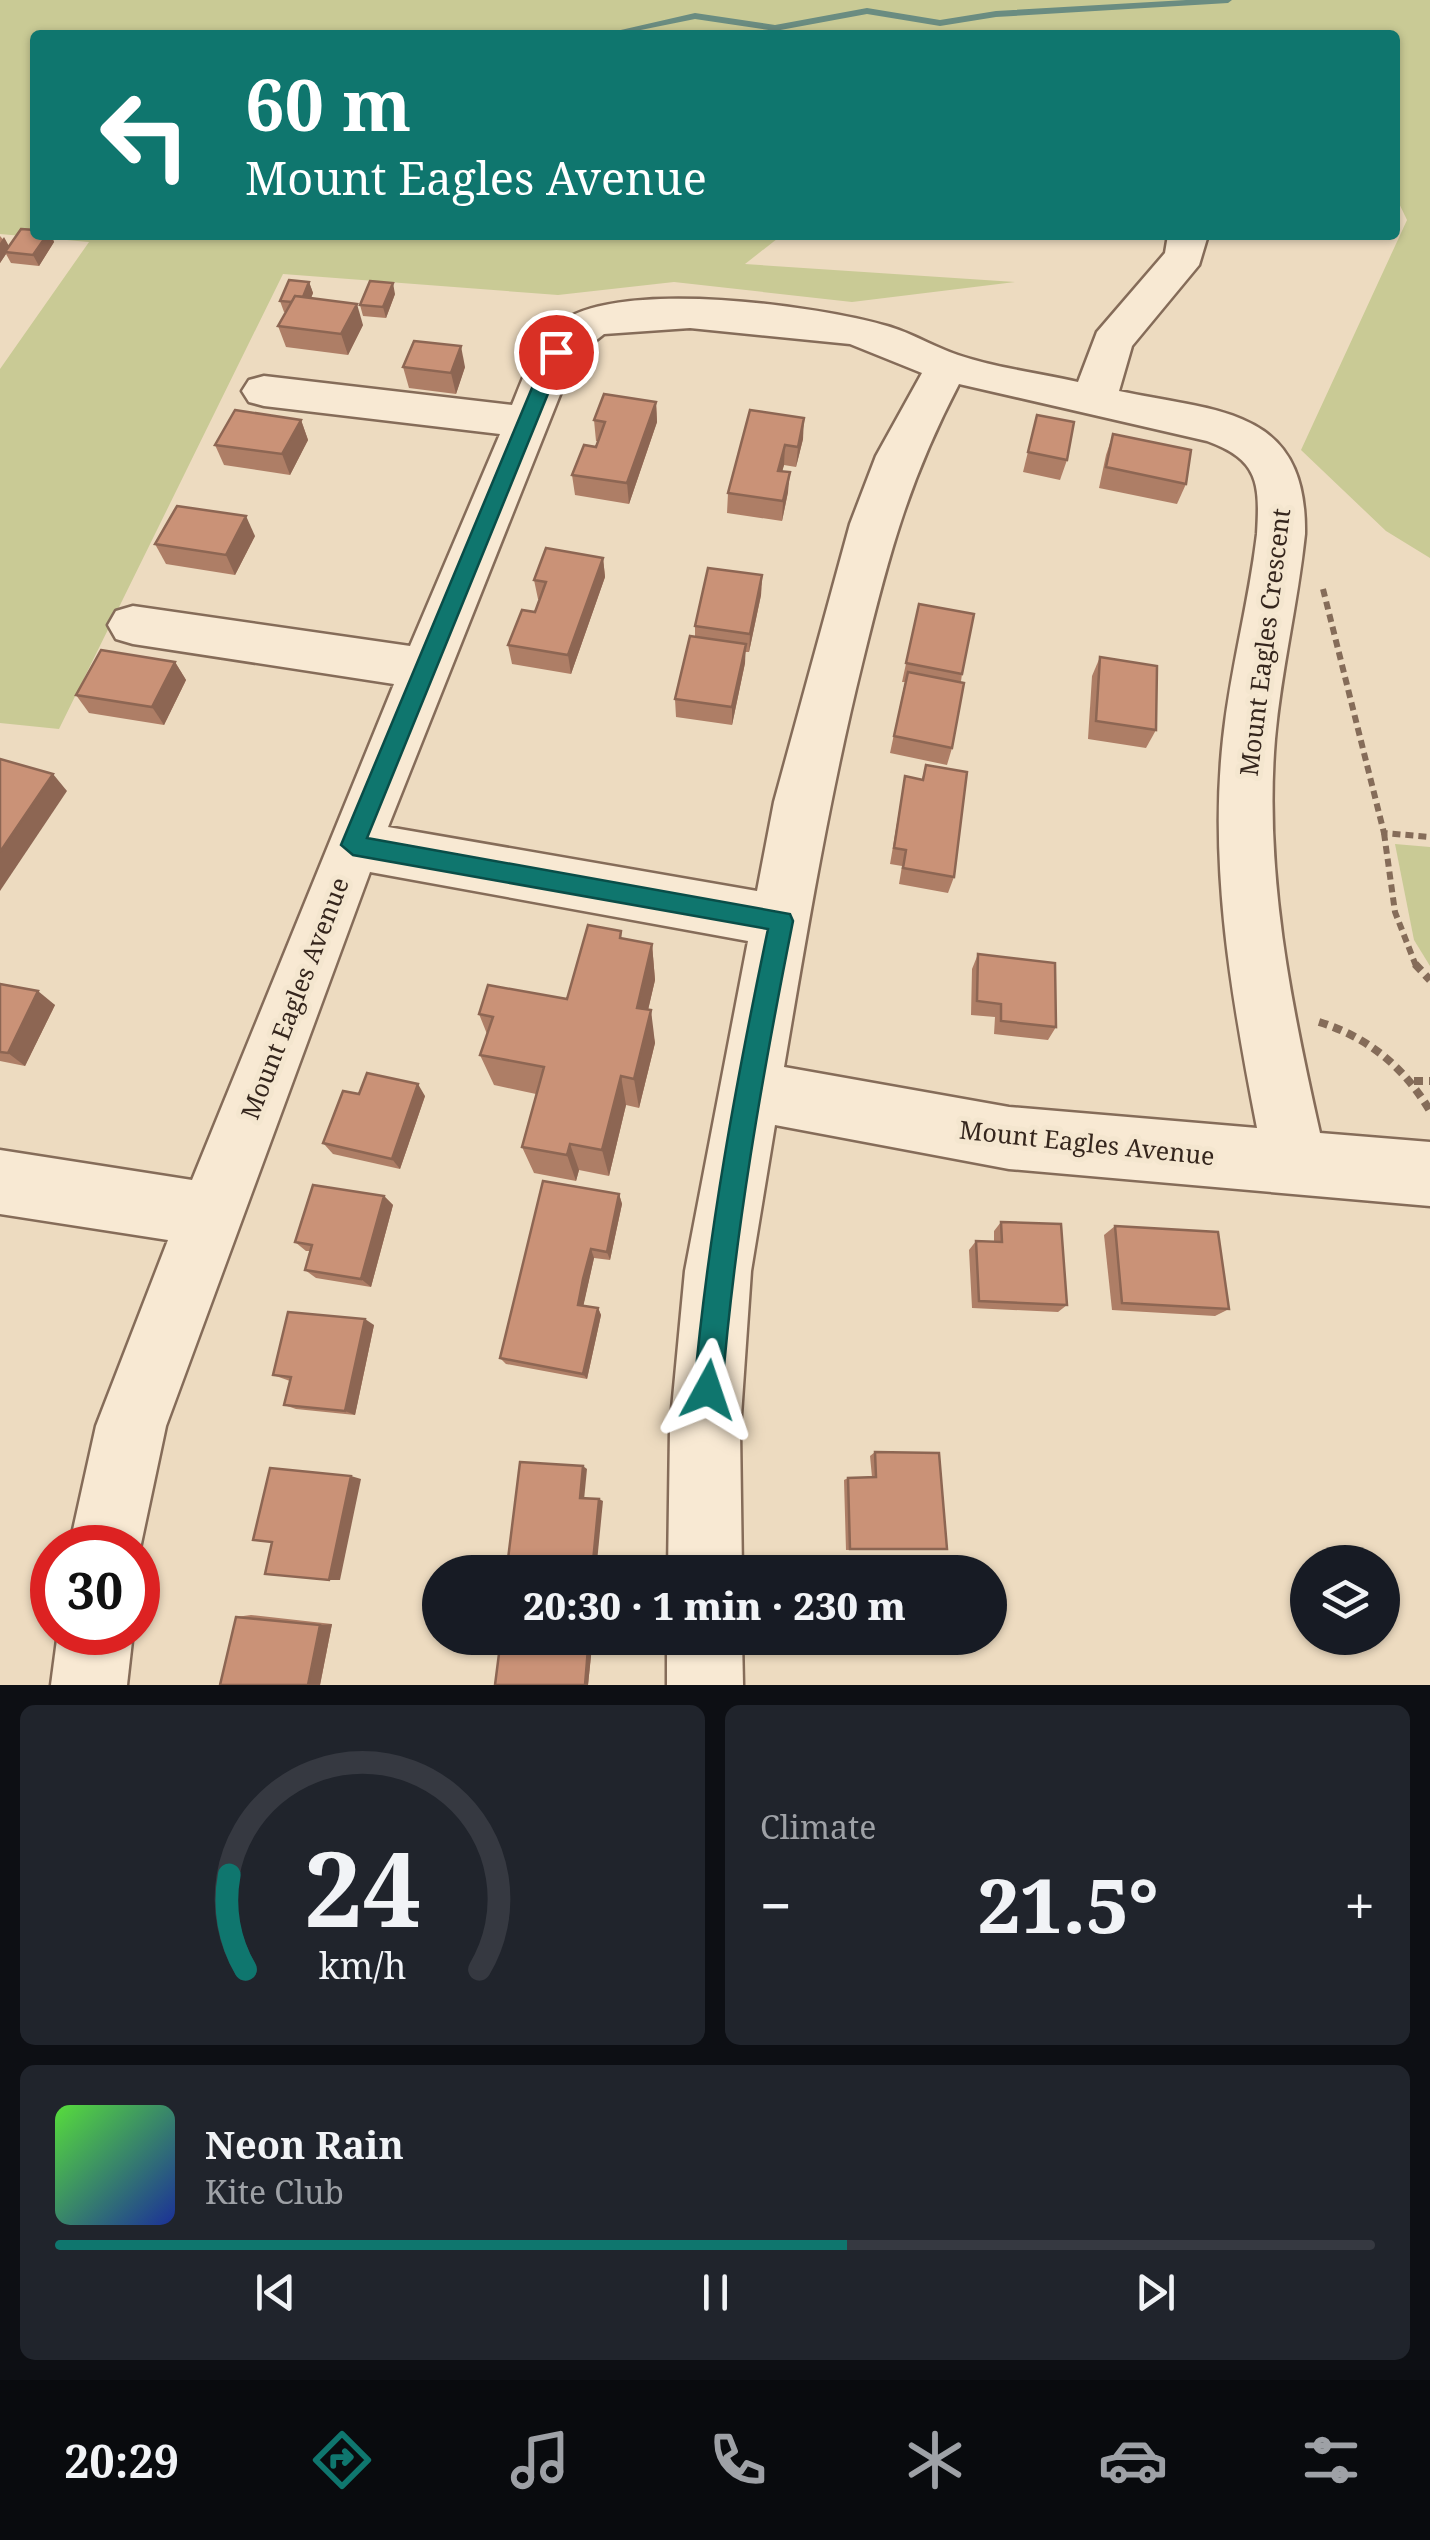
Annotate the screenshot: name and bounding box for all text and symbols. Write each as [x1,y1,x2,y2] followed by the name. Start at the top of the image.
[245,56,411,152] text: 60 m
[80,70,210,200] icon: left
[245,147,707,208] text: Mount Eagles Avenue
[514,310,599,395] pin
[529,325,584,380] icon: arrive
[1231,506,1297,778] street label: Mount Eagles Crescent
[232,872,356,1124] street label: Mount Eagles Avenue
[958,1112,1216,1172] street label: Mount Eagles Avenue
[656,1338,760,1442] position arrow
[30,1525,160,1655] speed limit sign: 30
[1290,1545,1400,1655] map controls
[1290,1545,1400,1655] button: layers
[523,1579,906,1631] text: 20:30 · 1 min · 230 m
[760,1805,876,1848] text: Climate
[304,1816,421,1957] text: 24
[978,1853,1159,1955] text: 21.5°
[760,1867,792,1942] text: −
[1344,1867,1375,1942] text: +
[319,1941,406,1989] text: km/h
[205,2118,404,2170] text: Neon Rain
[205,2170,344,2213] text: Kite Club
[248,2265,303,2320] icon: previous
[688,2265,743,2320] icon: pause
[1128,2265,1183,2320] icon: next
[307,2425,377,2495] icon: directions
[505,2425,575,2495] icon: music
[703,2425,773,2495] icon: phone
[900,2425,970,2495] icon: climate
[1098,2425,1168,2495] icon: car
[1296,2425,1366,2495] icon: filters
[64,2430,179,2491] text: 20:29

